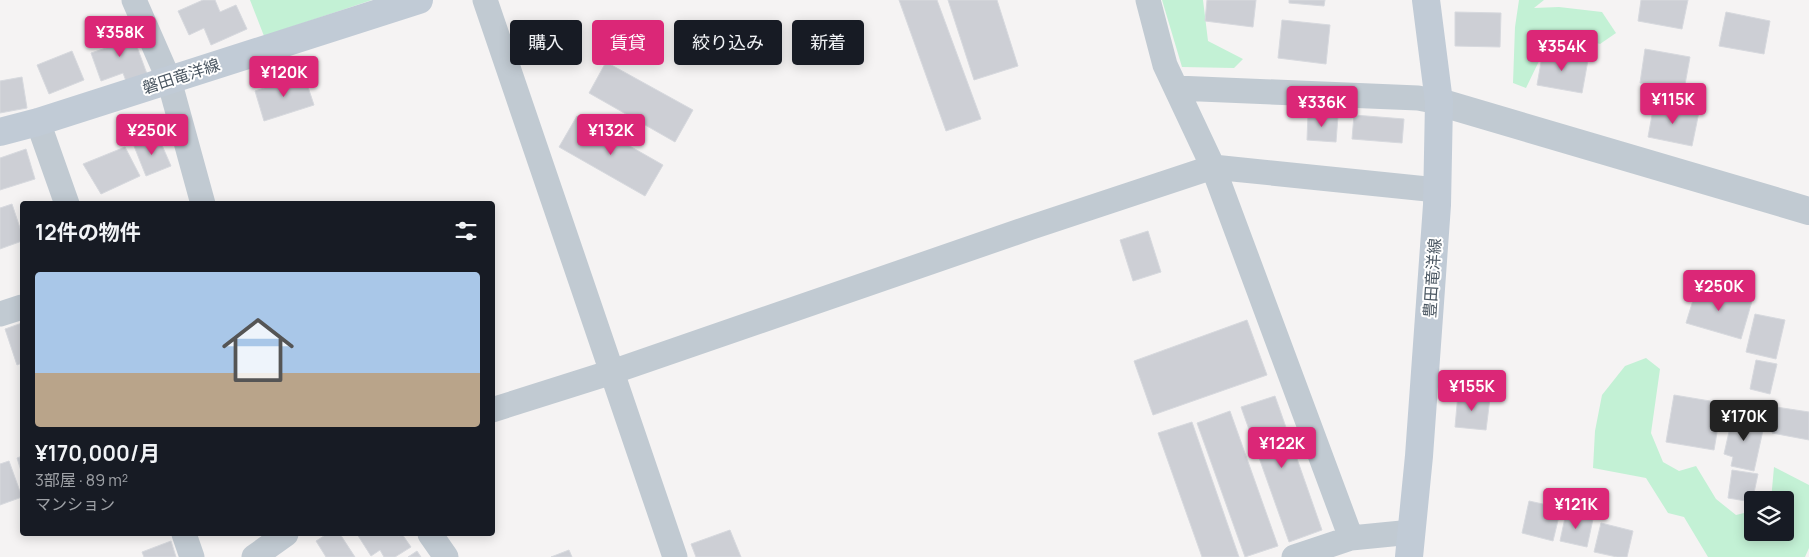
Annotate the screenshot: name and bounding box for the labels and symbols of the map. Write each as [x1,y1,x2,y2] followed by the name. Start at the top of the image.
[85,15,155,58] pin: ¥358K
[1527,30,1597,72] pin: ¥354K
[140,53,222,99] street label: 磐田竜洋線
[249,56,319,98] pin: ¥120K
[1638,82,1708,125] pin: ¥115K
[1287,86,1357,128] pin: ¥336K
[117,114,187,156] pin: ¥250K
[576,114,646,156] pin: ¥132K
[1418,237,1446,319] street label: 豊田竜洋線
[1684,270,1754,312] pin: ¥250K
[1437,370,1507,412] pin: ¥155K
[1709,400,1779,442] pin: ¥170K
[1247,426,1317,469] pin: ¥122K
[1541,488,1611,530] pin: ¥121K

